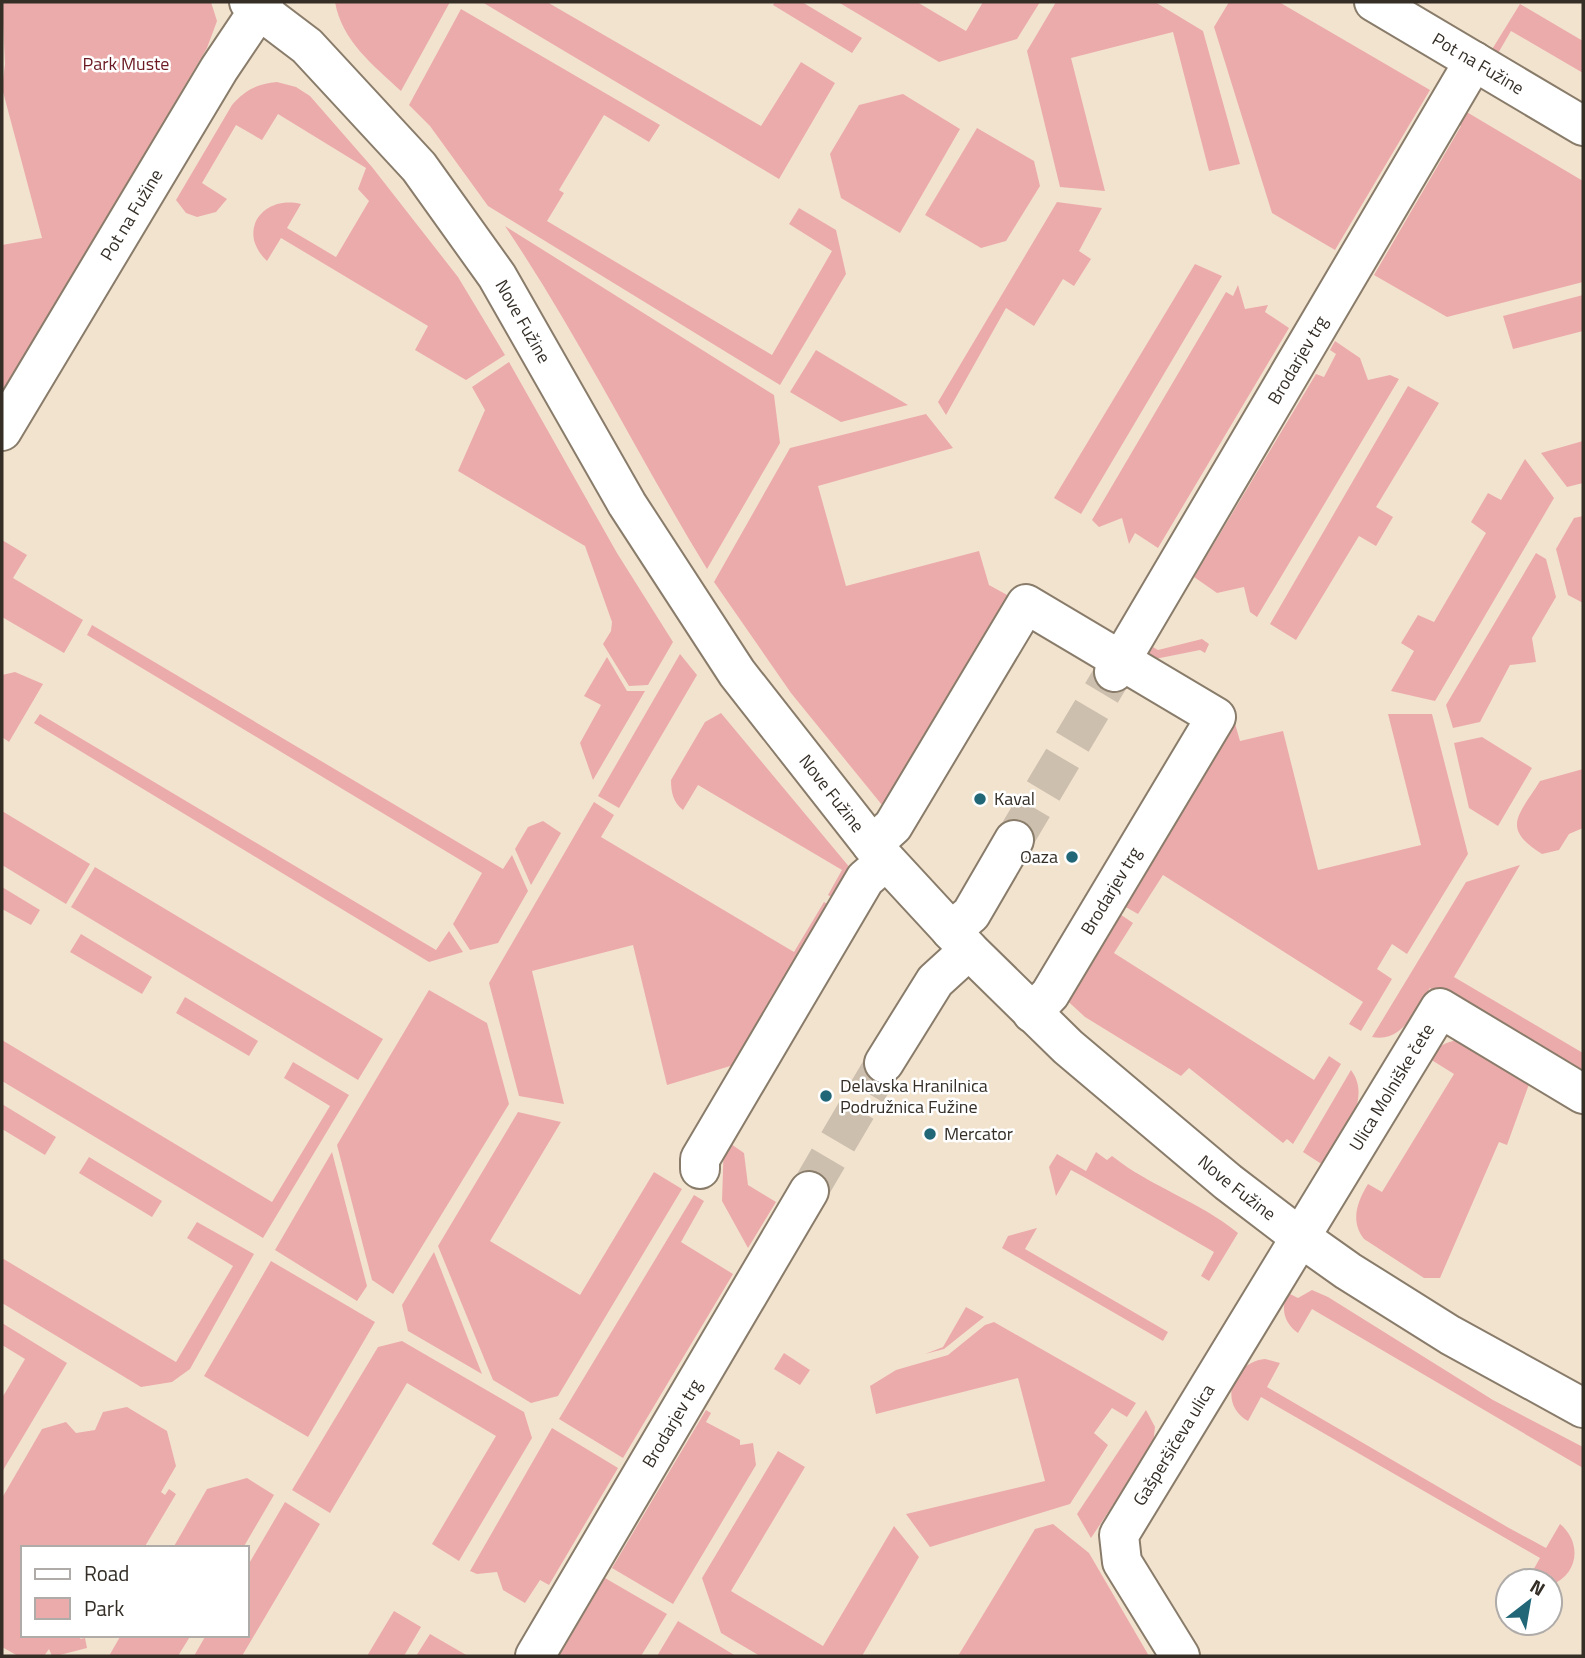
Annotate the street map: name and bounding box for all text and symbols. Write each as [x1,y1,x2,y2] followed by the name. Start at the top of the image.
[1427,26,1529,101] street label: Pot na Fužine
[83,50,169,77] park label: Park Muste
[93,164,169,266] street label: Pot na Fužine
[489,274,558,368] street label: Nove Fužine
[1261,310,1334,409] street label: Brodarjev trg
[793,748,871,838] street label: Nove Fužine
[994,785,1035,812] place label: Kaval
[972,791,988,807] marker: Kaval
[1074,842,1148,940] street label: Brodarjev trg
[1020,843,1058,870] place label: Oaza
[1064,849,1080,865] marker: Oaza
[1342,1018,1441,1156] street label: Ulica Molniške čete
[840,1072,988,1120] place label: Delavska Hranilnica Podružnica Fužine
[818,1088,834,1104] marker: Delavska Hranilnica Podružnica Fužine
[944,1120,1013,1147] place label: Mercator
[922,1126,938,1142] marker: Mercator
[1192,1148,1282,1227] street label: Nove Fužine
[635,1374,708,1473] street label: Brodarjev trg
[1126,1379,1221,1511] street label: Gašperšičeva ulica
[21,1546,248,1637] legend
[84,1557,129,1589] text: Road
[1494,1567,1564,1637] north arrow
[1525,1571,1551,1603] text: N
[84,1592,124,1624] text: Park

